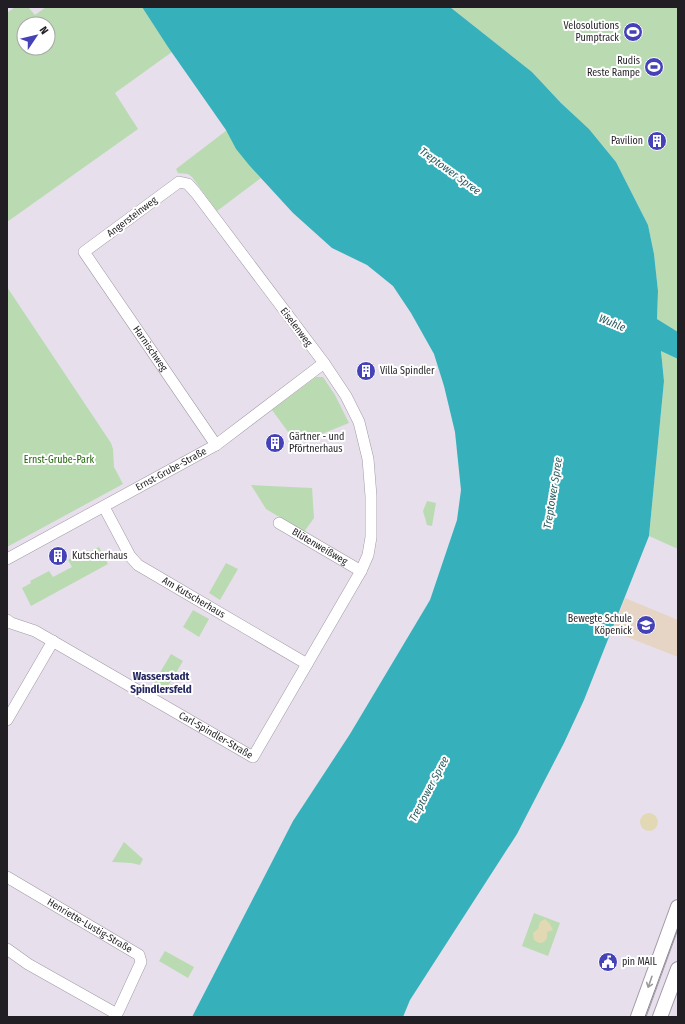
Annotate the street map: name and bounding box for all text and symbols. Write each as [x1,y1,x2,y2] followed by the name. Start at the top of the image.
[16,16,56,56] north arrow
[563,20,619,44] place label: Velosolutions Pumptrack
[622,21,644,43] sports icon: Velosolutions Pumptrack
[37,24,51,37] text: N
[587,55,640,79] place label: Rudis Reste Rampe
[643,56,665,78] sports icon: Rudis Reste Rampe
[646,130,668,152] building icon: Pavilion
[611,135,643,147] place label: Pavilion
[417,145,483,197] water label: Treptower Spree
[105,194,160,240] street label: Angersteinweg
[278,305,315,349] street label: Eiselenweg
[597,312,627,334] water label: Wuhle
[130,324,170,374] street label: Harnischweg
[355,360,377,382] building icon: Villa Spindler
[380,365,435,377] place label: Villa Spindler
[289,431,344,455] place label: Gärtner - und Pförtnerhaus
[264,432,286,454] building icon: Gärtner - und Pförtnerhaus
[134,445,209,494] street label: Ernst-Grube-Straße
[24,454,95,466] park label: Ernst-Grube-Park
[541,456,565,530] water label: Treptower Spree
[290,526,350,568] street label: Blütenweißweg
[47,545,69,567] building icon: Kutscherhaus
[72,550,128,562] place label: Kutscherhaus
[160,574,227,621] street label: Am Kutscherhaus
[568,613,632,637] place label: Bewegte Schule Köpenick
[635,614,657,636] school or university icon: Bewegte Schule Köpenick
[130,670,192,696] district label: Wasserstadt Spindlersfeld
[177,709,255,762] street label: Carl-Spindler-Straße
[406,754,452,824] water label: Treptower Spree
[45,896,134,956] street label: Henriette-Lustig-Straße
[597,951,619,973] public building icon: pin MAIL
[622,956,657,968] place label: pin MAIL
[646,975,653,988] one-way arrow

